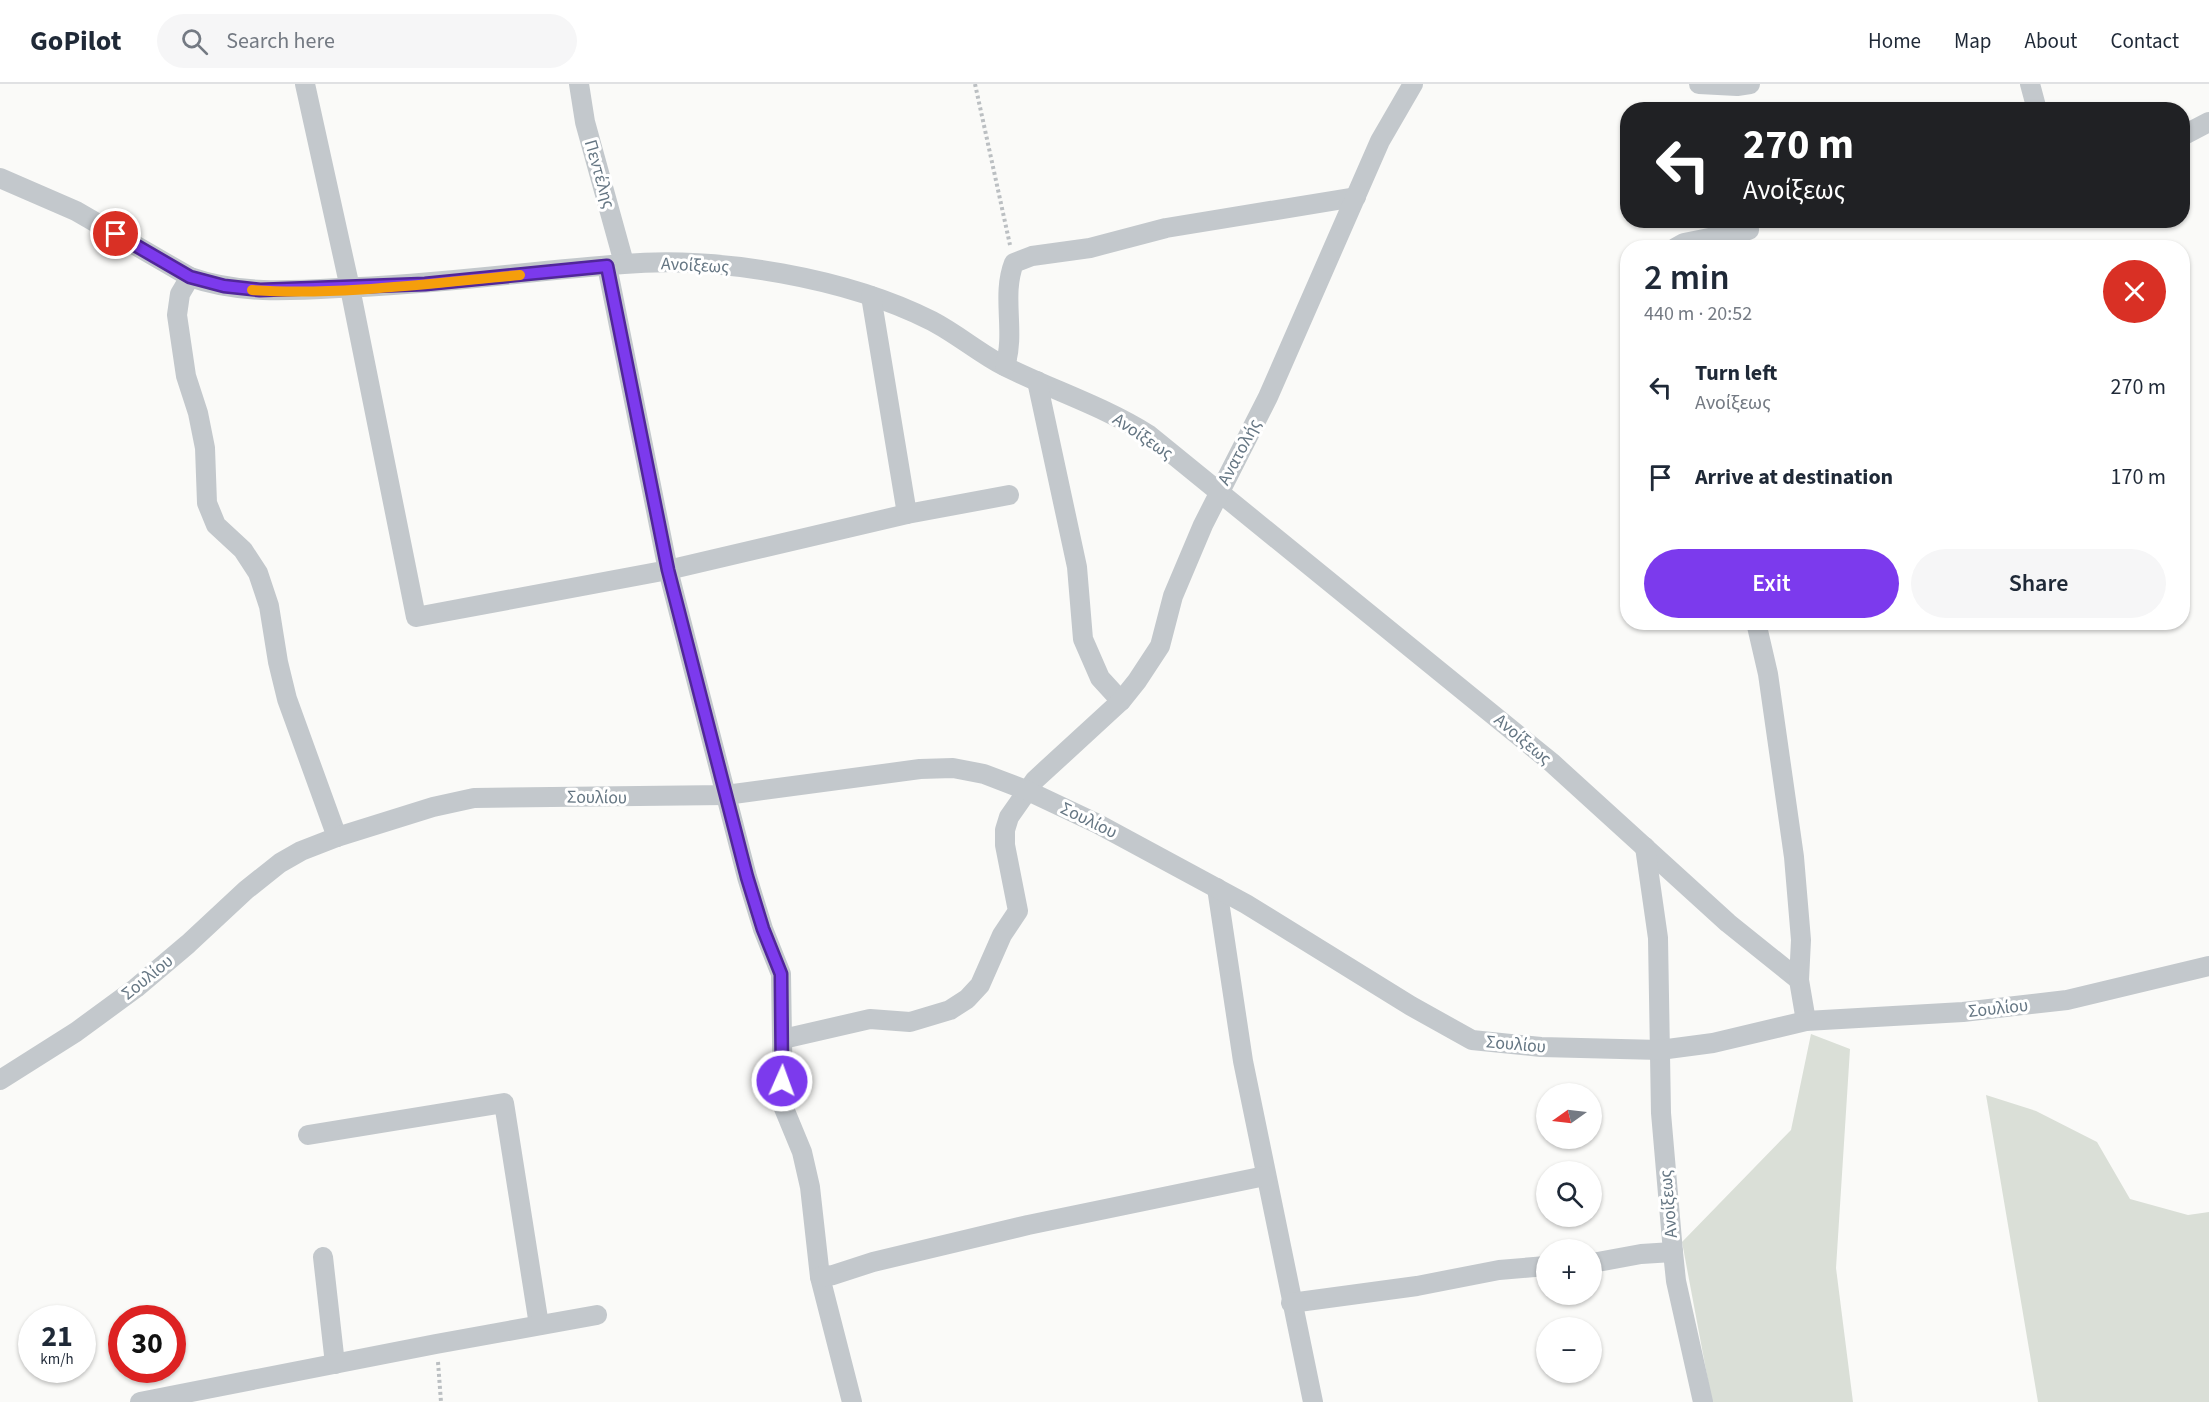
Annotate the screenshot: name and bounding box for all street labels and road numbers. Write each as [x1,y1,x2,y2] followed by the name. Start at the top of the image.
[578,137,621,212] street label: Πεντέλης
[660,251,730,280] street label: Ανοίξεως
[1107,407,1178,466] street label: Ανοίξεως
[1212,414,1267,490] street label: Ανατολής
[1489,708,1557,771] street label: Ανοίξεως
[567,784,627,811] street label: Σουλίου
[1056,796,1121,845] street label: Σουλίου
[116,949,179,1006] street label: Σουλίου
[1967,993,2029,1024] street label: Σουλίου
[1485,1029,1547,1060] street label: Σουλίου
[1653,1169,1684,1239] street label: Ανοίξεως

